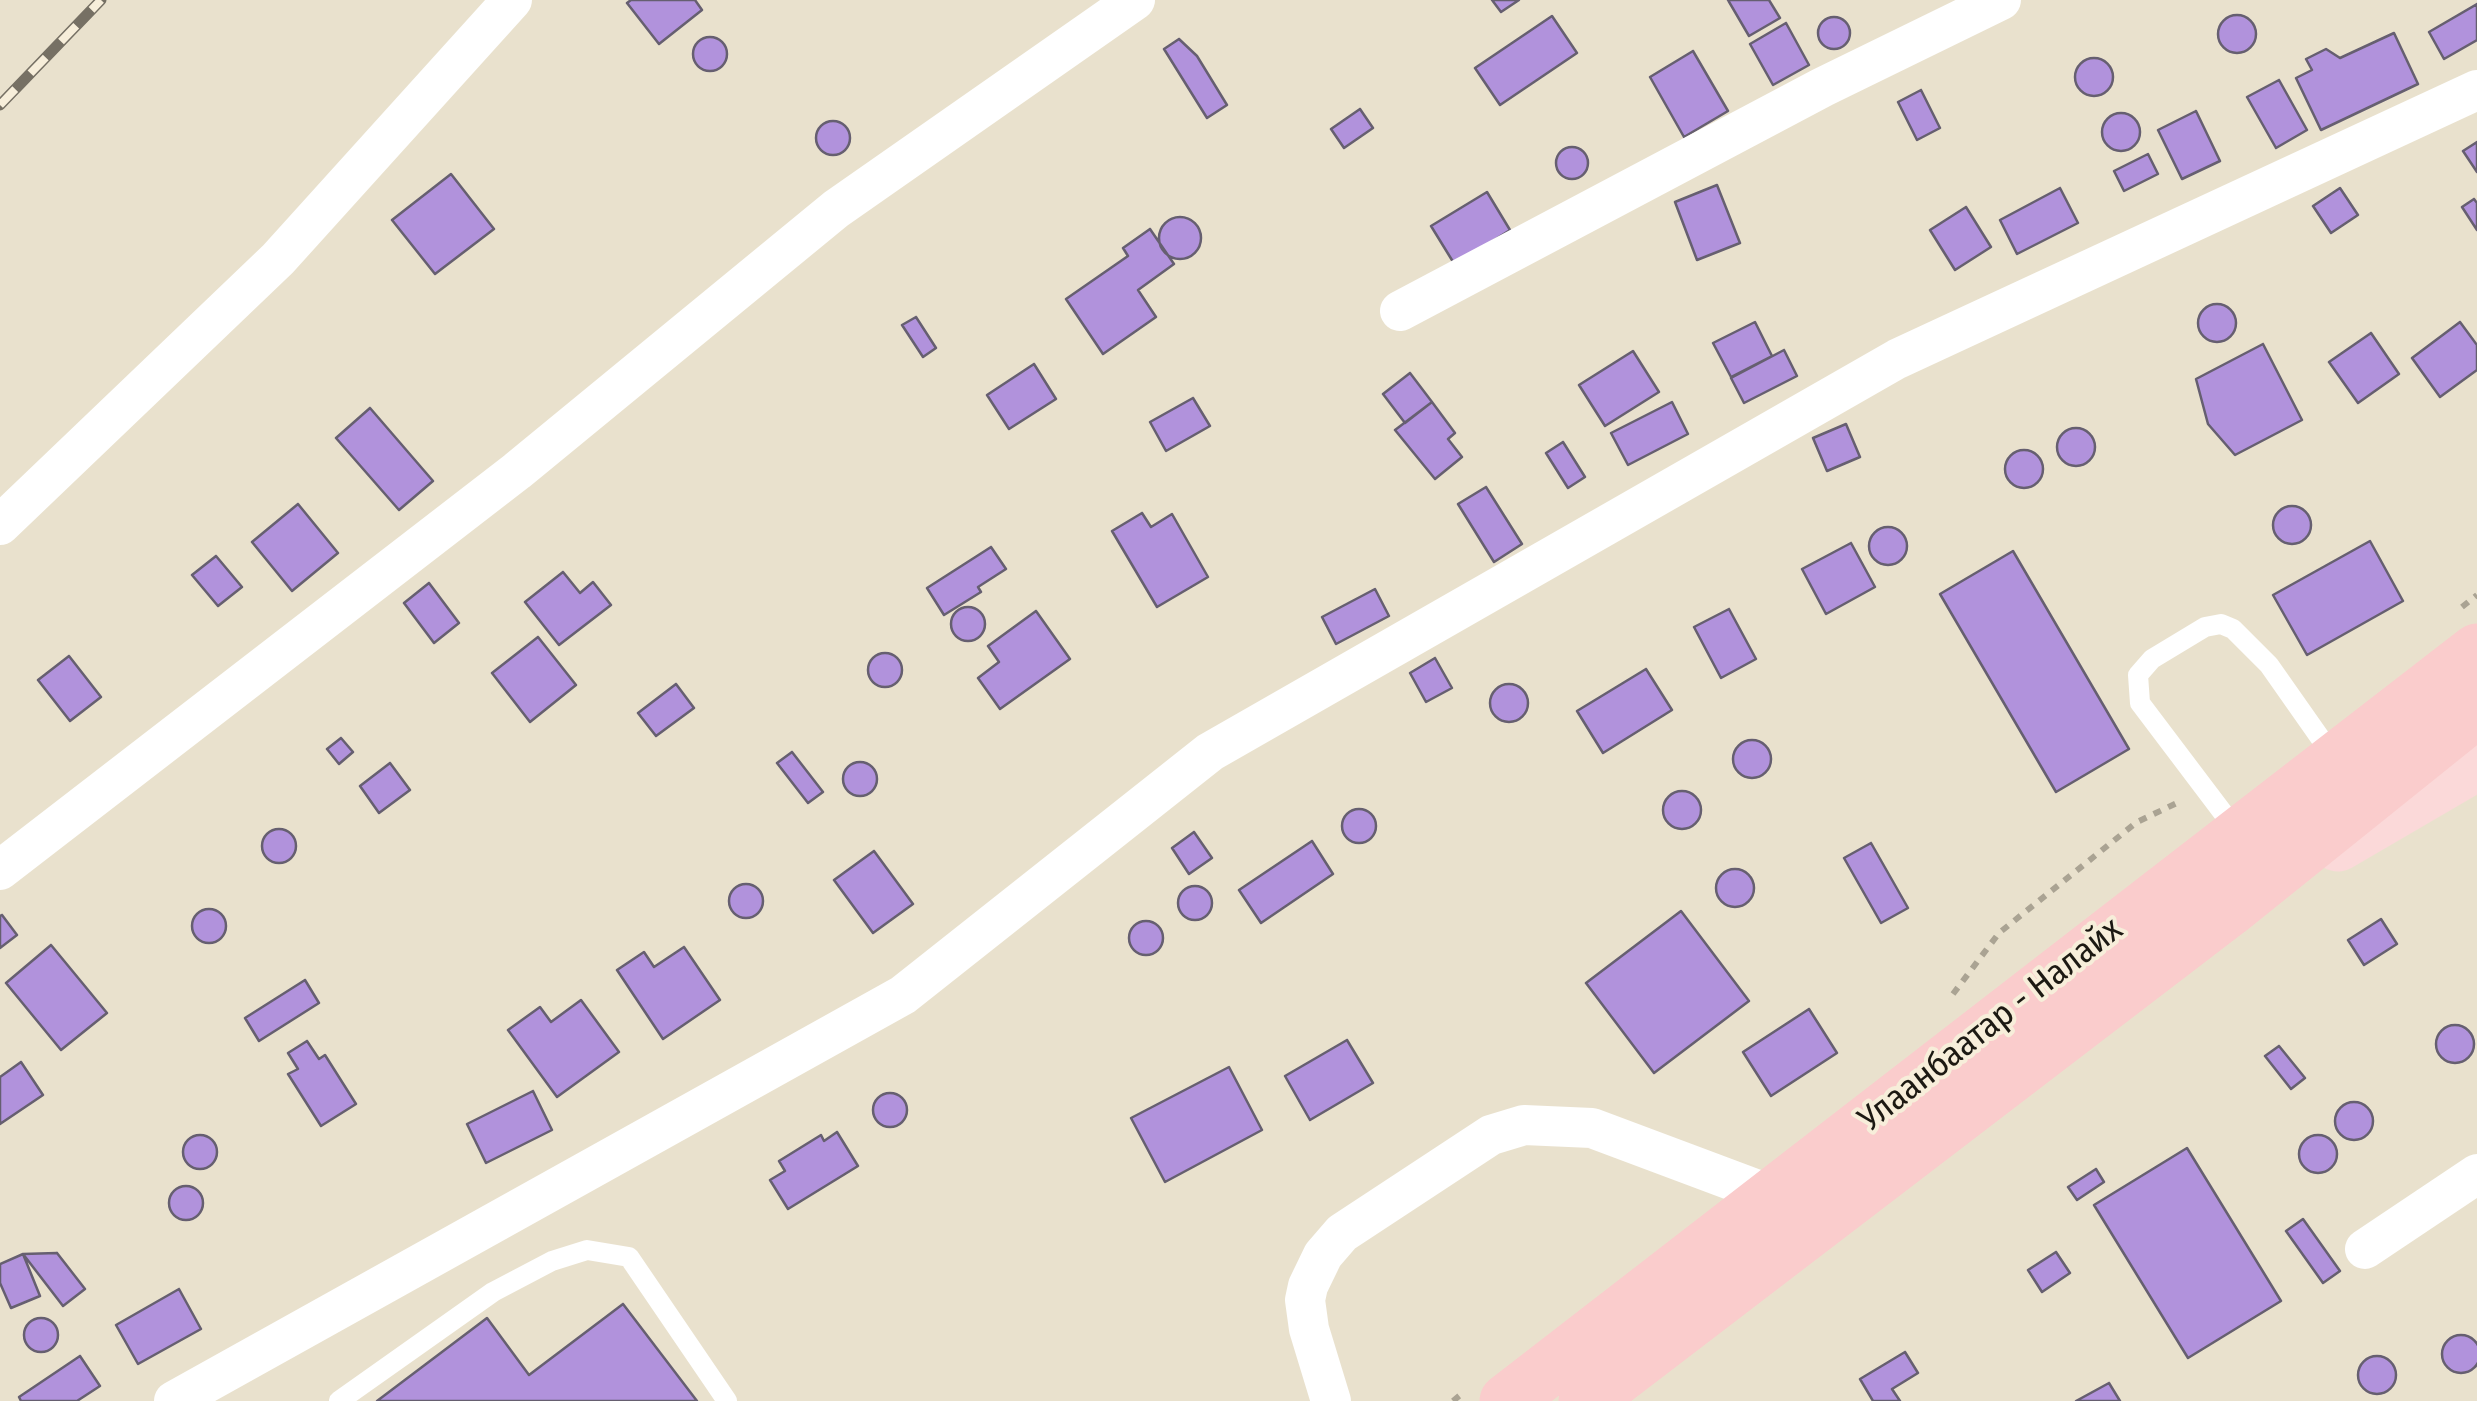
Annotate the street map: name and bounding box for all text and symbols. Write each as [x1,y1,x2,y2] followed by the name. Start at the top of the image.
[1851,909,2131,1141] street label: Улаанбаатар - Налайх

